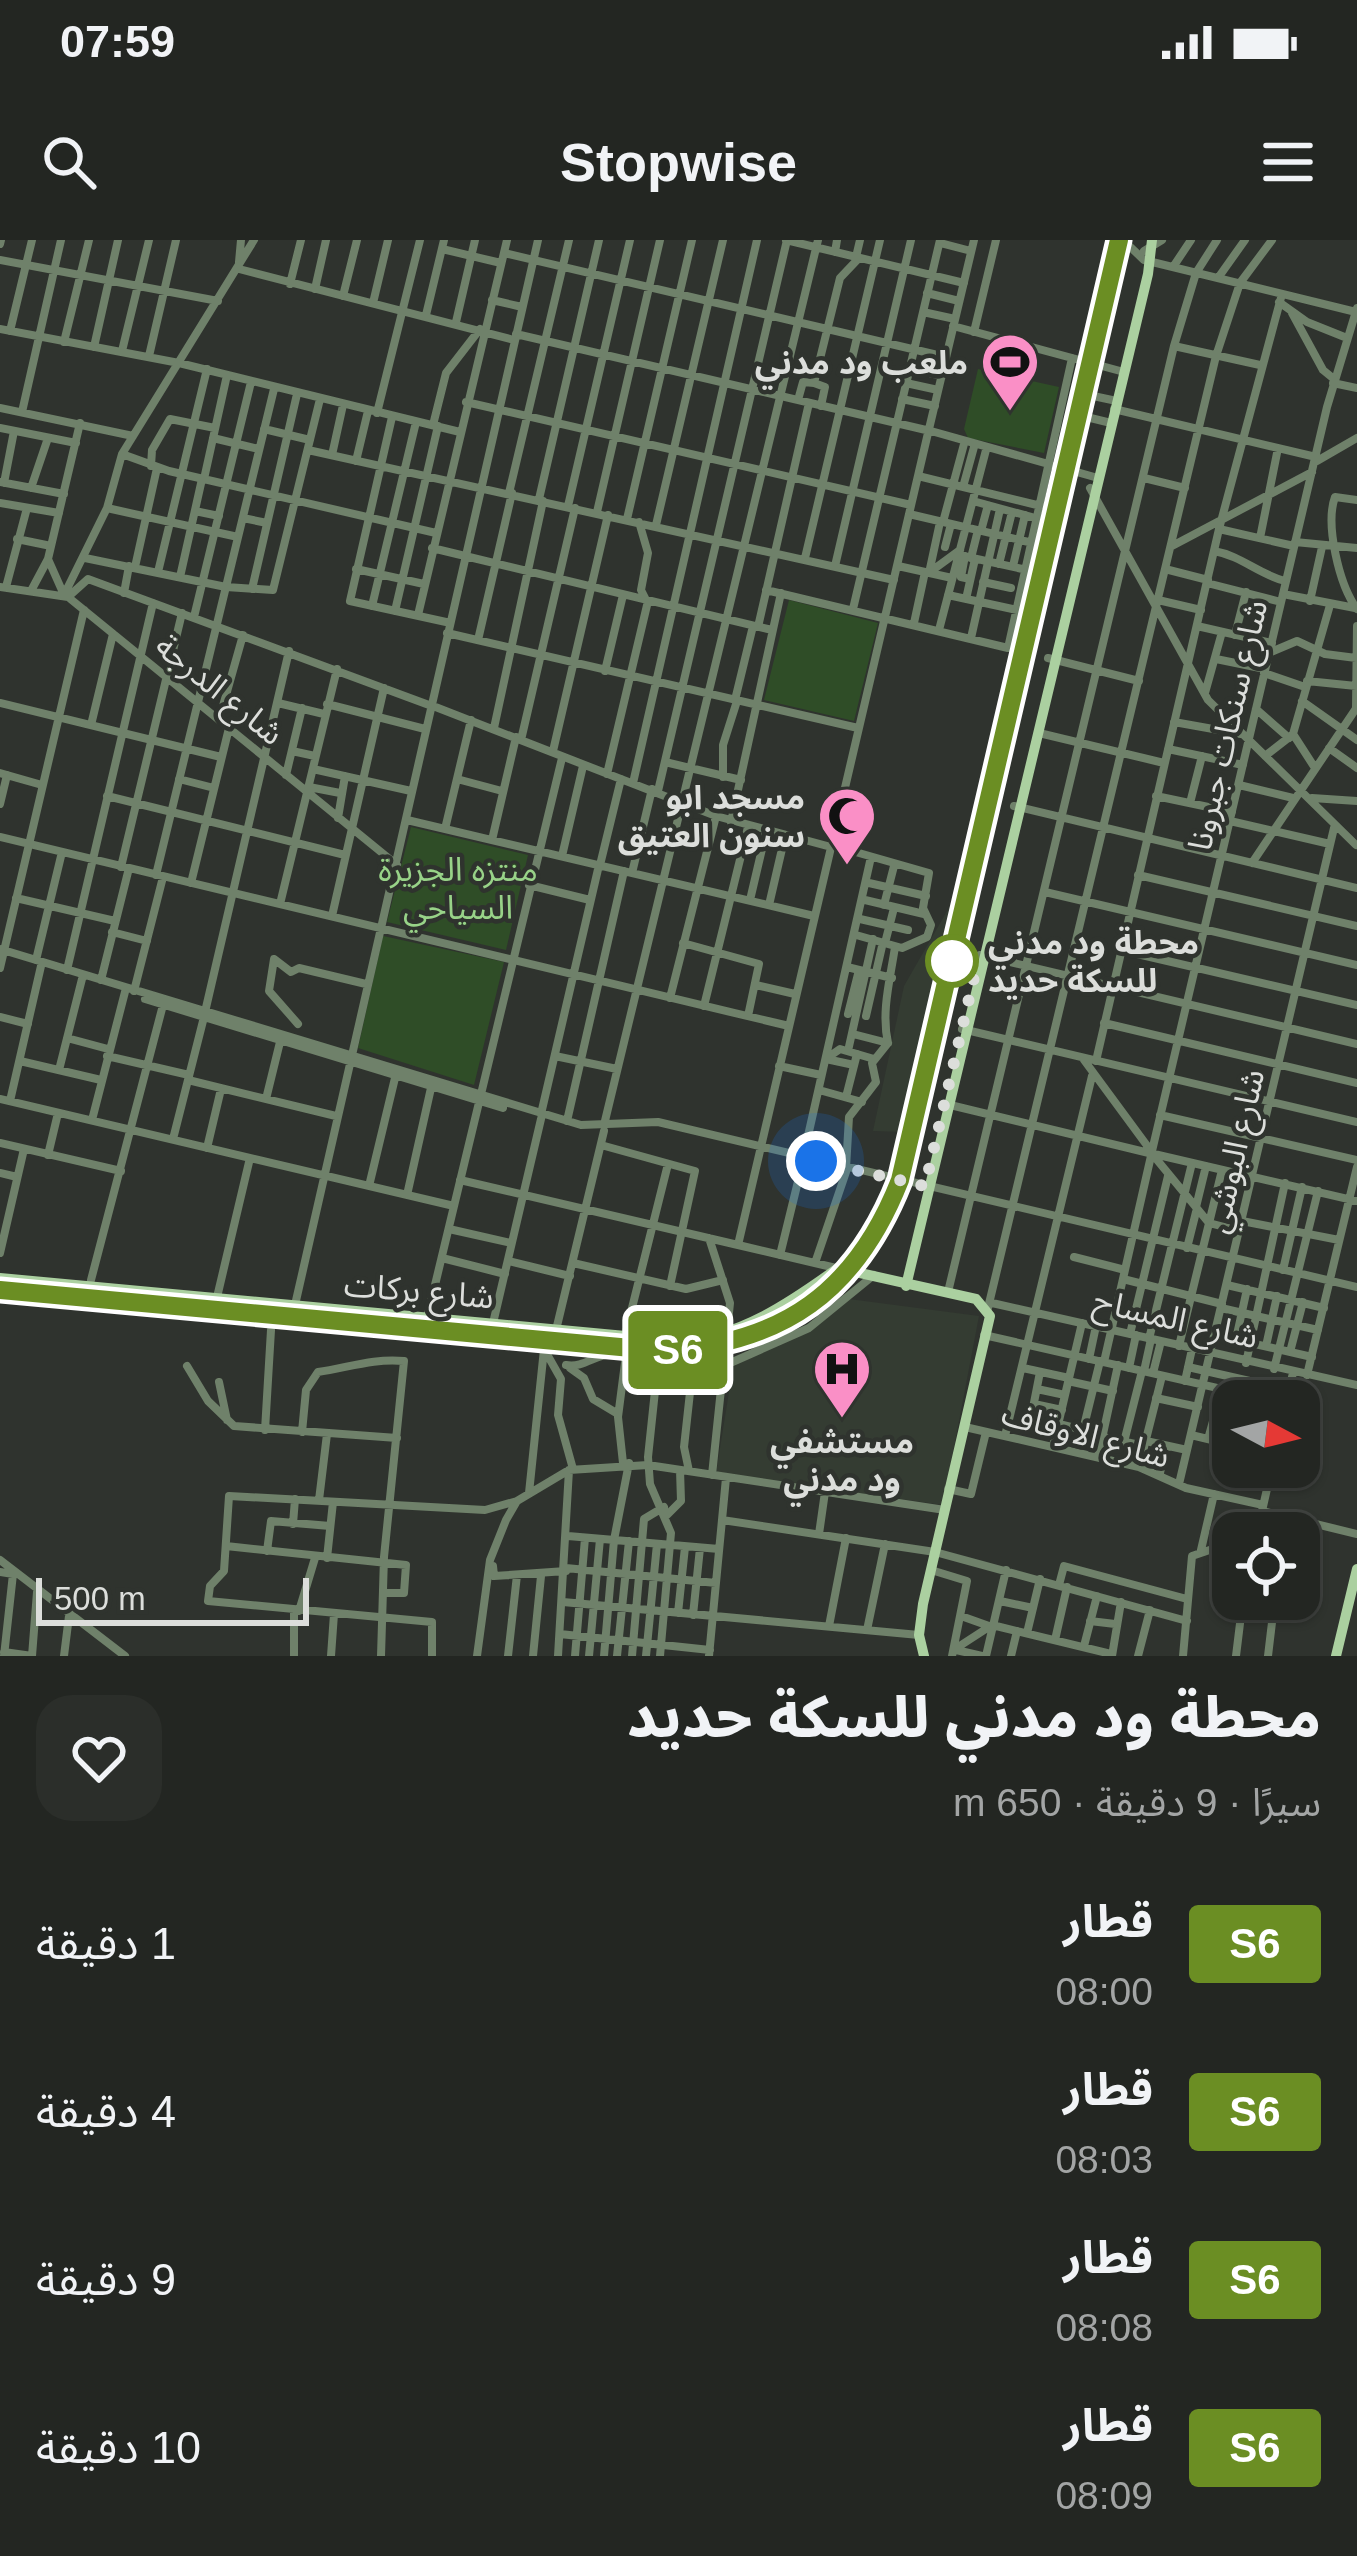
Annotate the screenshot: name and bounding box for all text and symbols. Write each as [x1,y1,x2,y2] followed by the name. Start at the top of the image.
[60,16,175,67] text: 07:59
[36,129,102,195] icon: search
[1255,129,1321,195] icon: menu
[560,132,797,192] text: Stopwise
[979,331,1041,413] sports icon: ملعب ود مدني
[755,344,968,390] place label: ملعب ود مدني
[1181,596,1280,855] street label: شارع سنكات جبرونا
[145,627,291,757] street label: شارع الدرجة
[618,779,805,856] place label: مسجد ابو سنون العتيق
[816,785,878,867] mosque icon: مسجد ابو سنون العتيق
[378,851,538,933] park label: منتزه الجزيرة السياحي
[988,924,1199,1000] place label: محطة ود مدني للسكة حديد
[927,936,977,986] marker: محطة ود مدني للسكة حديد
[1198,1066,1278,1238] street label: شارع البوشي
[786,1131,846,1191] your location
[342,1266,495,1321] street label: شارع بركات
[1089,1282,1262,1361] street label: شارع المساح
[624,1311,732,1389] line badge: S6
[652,1326,704,1373] text: S6
[811,1338,873,1420] hospital icon: مستشفي ود مدني
[1212,1380,1320,1488] north arrow
[1212,1380,1320,1620] map controls
[996,1394,1174,1480] street label: شارع الاوقاف
[770,1423,914,1507] place label: مستشفي ود مدني
[1212,1512,1320,1620] button: locate
[36,1572,309,1625] scale bar
[54,1580,146,1617] text: 500 m
[627,1685,1321,1749] text: محطة ود مدني للسكة حديد
[36,1695,162,1821] button: heart
[953,1781,1321,1824] text: سيرًا · 9 دقيقة · 650 m
[1063,1896,1153,1947] text: قطار
[36,1918,176,1969] text: 1 دقيقة
[1229,1920,1281,1967] text: S6
[1055,1970,1153,2013] text: 08:00
[1063,2064,1153,2115] text: قطار
[36,2086,176,2137] text: 4 دقيقة
[1229,2088,1281,2135] text: S6
[1055,2138,1153,2181] text: 08:03
[1063,2232,1153,2283] text: قطار
[36,2254,176,2305] text: 9 دقيقة
[1229,2256,1281,2303] text: S6
[1055,2306,1153,2349] text: 08:08
[1063,2400,1153,2451] text: قطار
[36,2422,201,2473] text: 10 دقيقة
[1229,2424,1281,2471] text: S6
[1055,2474,1153,2517] text: 08:09

